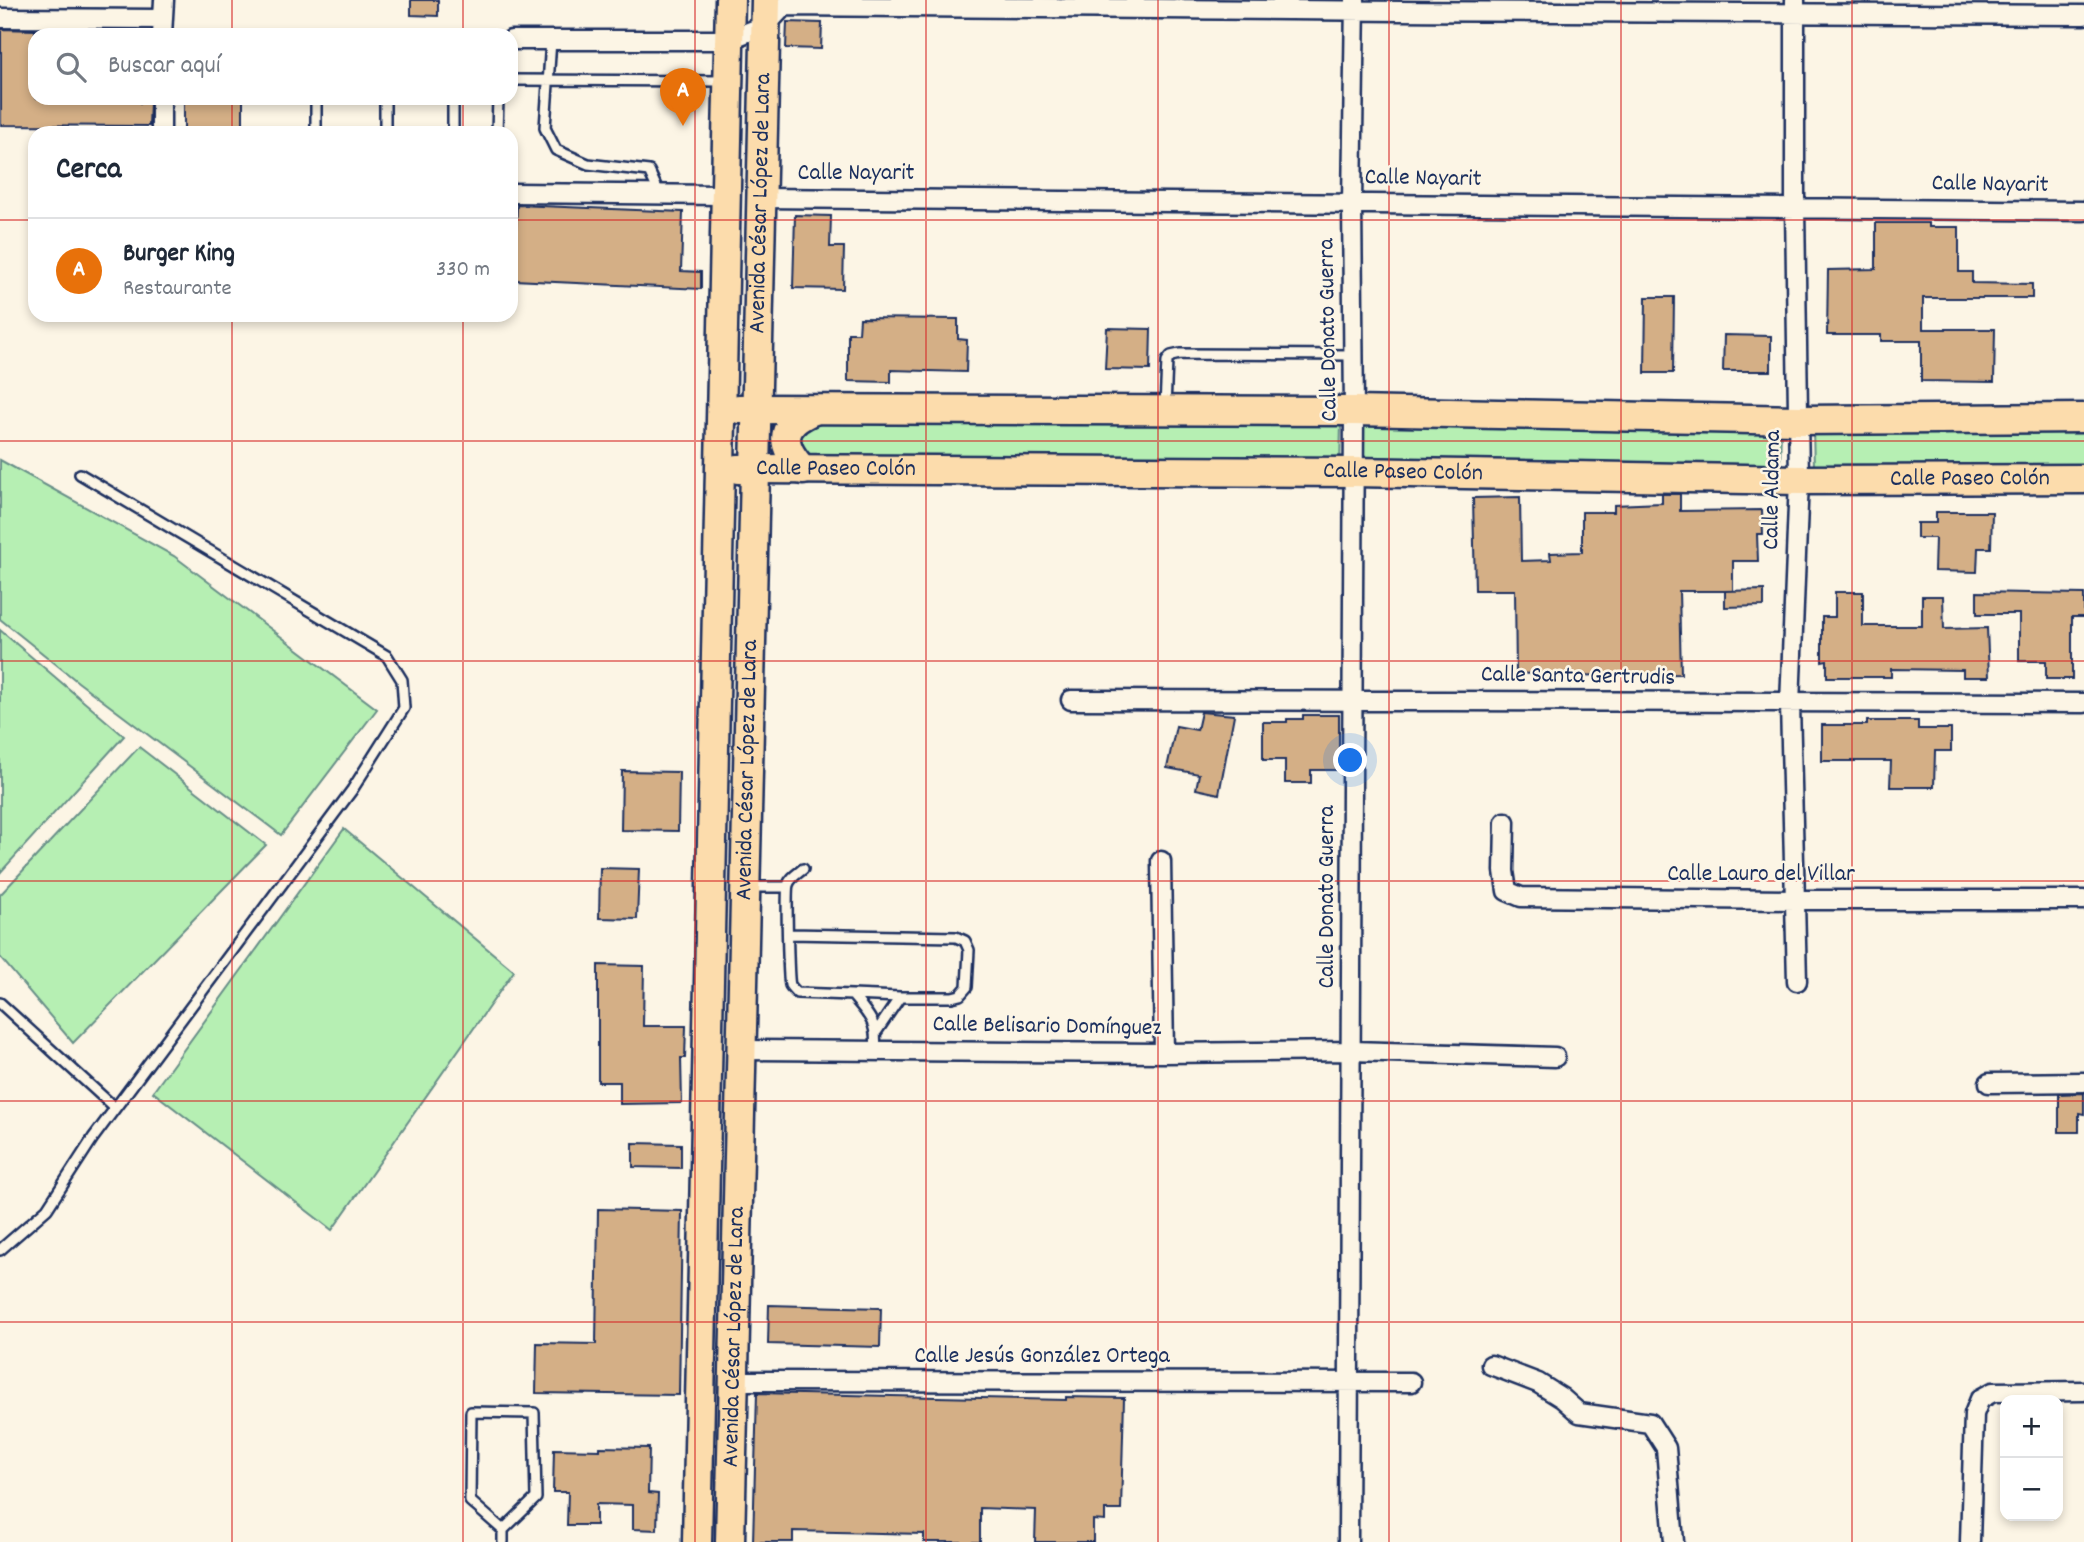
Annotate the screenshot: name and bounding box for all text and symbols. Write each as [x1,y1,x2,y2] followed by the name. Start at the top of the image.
[28,28,518,105] search box
[52,48,90,86] icon: search
[108,48,220,85] text: Buscar aquí
[660,68,706,126] pin: A
[741,72,781,334] street label: Avenida César López de Lara
[56,150,121,193] text: Cerca
[798,157,915,191] street label: Calle Nayarit
[1364,161,1482,197] street label: Calle Nayarit
[1931,167,2049,203] street label: Calle Nayarit
[123,236,235,273] text: Burger King
[1310,237,1348,422] street label: Calle Donato Guerra
[73,254,85,287] text: A
[436,254,490,287] text: 330 m
[123,273,232,306] text: Restaurante
[1755,429,1791,550] street label: Calle Aldama
[756,452,916,487] street label: Calle Paseo Colón
[1323,455,1483,491] street label: Calle Paseo Colón
[1890,462,2050,497] street label: Calle Paseo Colón
[728,639,768,901] street label: Avenida César López de Lara
[1480,658,1676,696] street label: Calle Santa Gertrudis
[1333,743,1367,777] your location
[1311,805,1345,989] street label: Calle Donato Guerra
[1667,858,1855,892] street label: Calle Lauro del Villar
[932,1008,1162,1046] street label: Calle Belisario Domínguez
[715,1206,755,1468] street label: Avenida César López de Lara
[914,1340,1171,1374] street label: Calle Jesús González Ortega
[2000,1395,2063,1521] map controls
[2000,1395,2063,1458] button: +
[2000,1458,2063,1521] button: −

